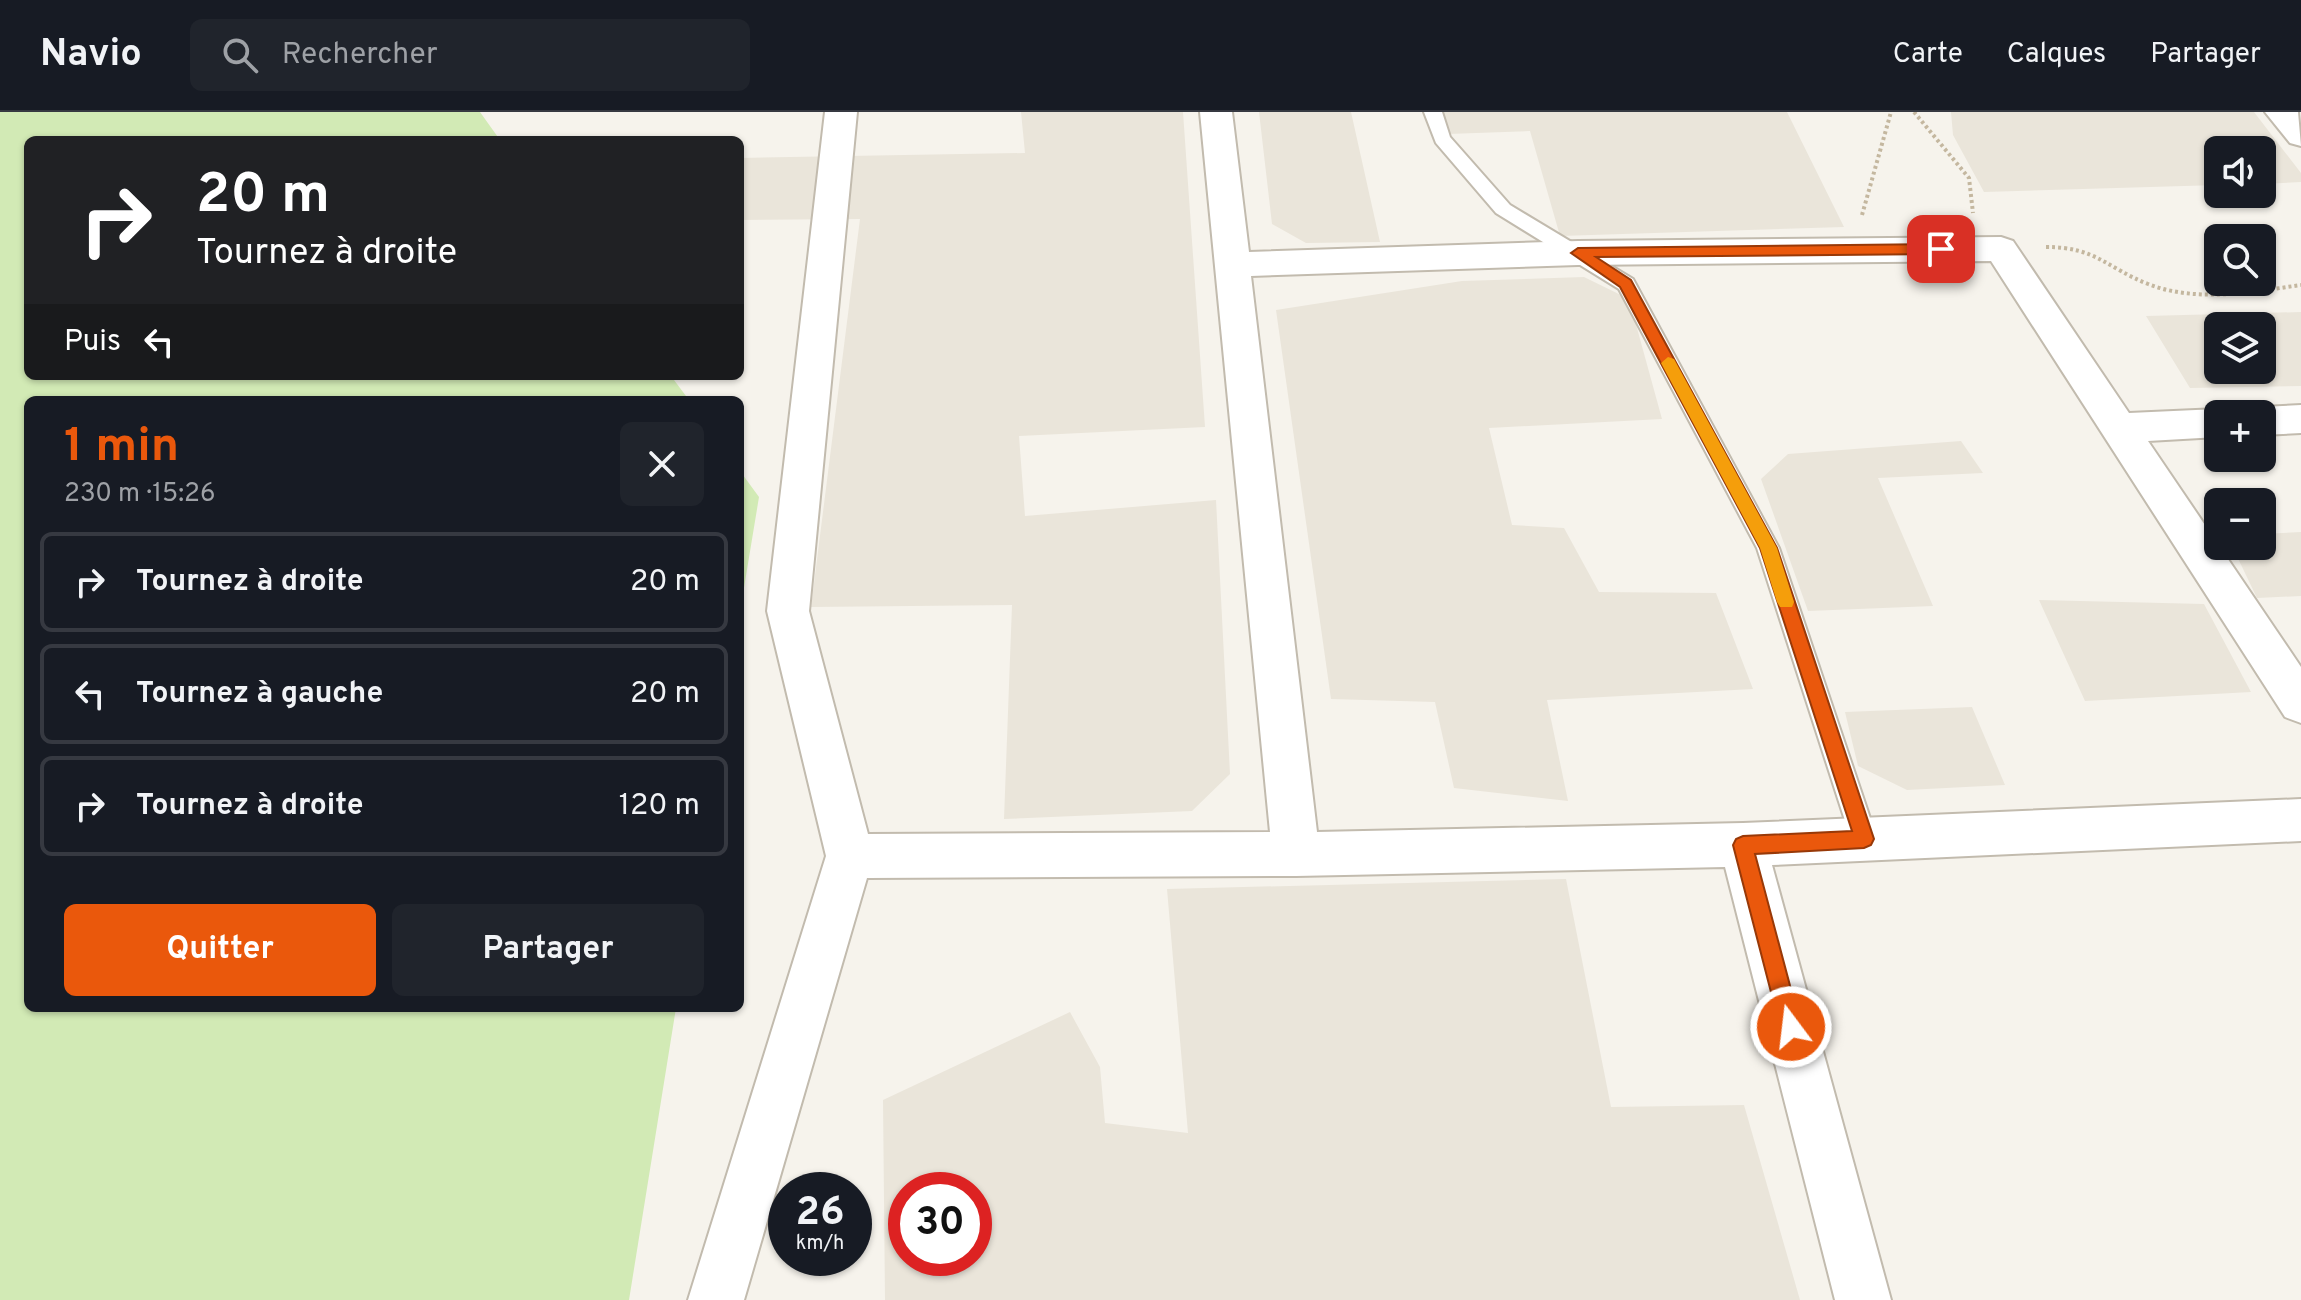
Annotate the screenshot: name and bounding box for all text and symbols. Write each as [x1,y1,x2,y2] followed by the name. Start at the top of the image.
[190,19,750,91] search box
[40,31,142,80] text: Navio
[218,33,262,77] icon: search
[282,37,438,74] text: Rechercher
[1893,37,1963,73] text: Carte
[2007,37,2106,73] text: Calques
[2150,37,2261,73] text: Partager
[2204,136,2276,560] map controls
[2204,136,2276,208] button: sound
[196,162,330,232] text: 20 m
[64,168,168,272] icon: right
[1907,215,1975,283] pin
[2204,224,2276,296] button: search
[1919,227,1963,271] icon: arrive
[196,231,457,277] text: Tournez à droite
[2204,312,2276,384] button: layers
[137,320,181,364] icon: left
[64,324,121,361] text: Puis
[2204,400,2276,472] button: +
[64,418,179,478] text: 1 min
[620,422,704,506] button: close
[64,478,215,511] text: 230 m · 15:26
[2204,488,2276,560] button: −
[68,560,112,604] icon: right
[136,564,364,601] text: Tournez à droite
[630,564,700,601] text: 20 m
[68,672,112,716] icon: left
[136,676,383,713] text: Tournez à gauche
[630,676,700,713] text: 20 m
[68,784,112,828] icon: right
[136,788,364,825] text: Tournez à droite
[619,788,700,825] text: 120 m
[64,904,376,996] button: Quitter
[392,904,704,996] button: Partager
[1749,985,1833,1069] position arrow
[888,1172,992,1276] speed limit sign: 30
[795,1189,845,1239] text: 26
[796,1231,844,1257] text: km/h

